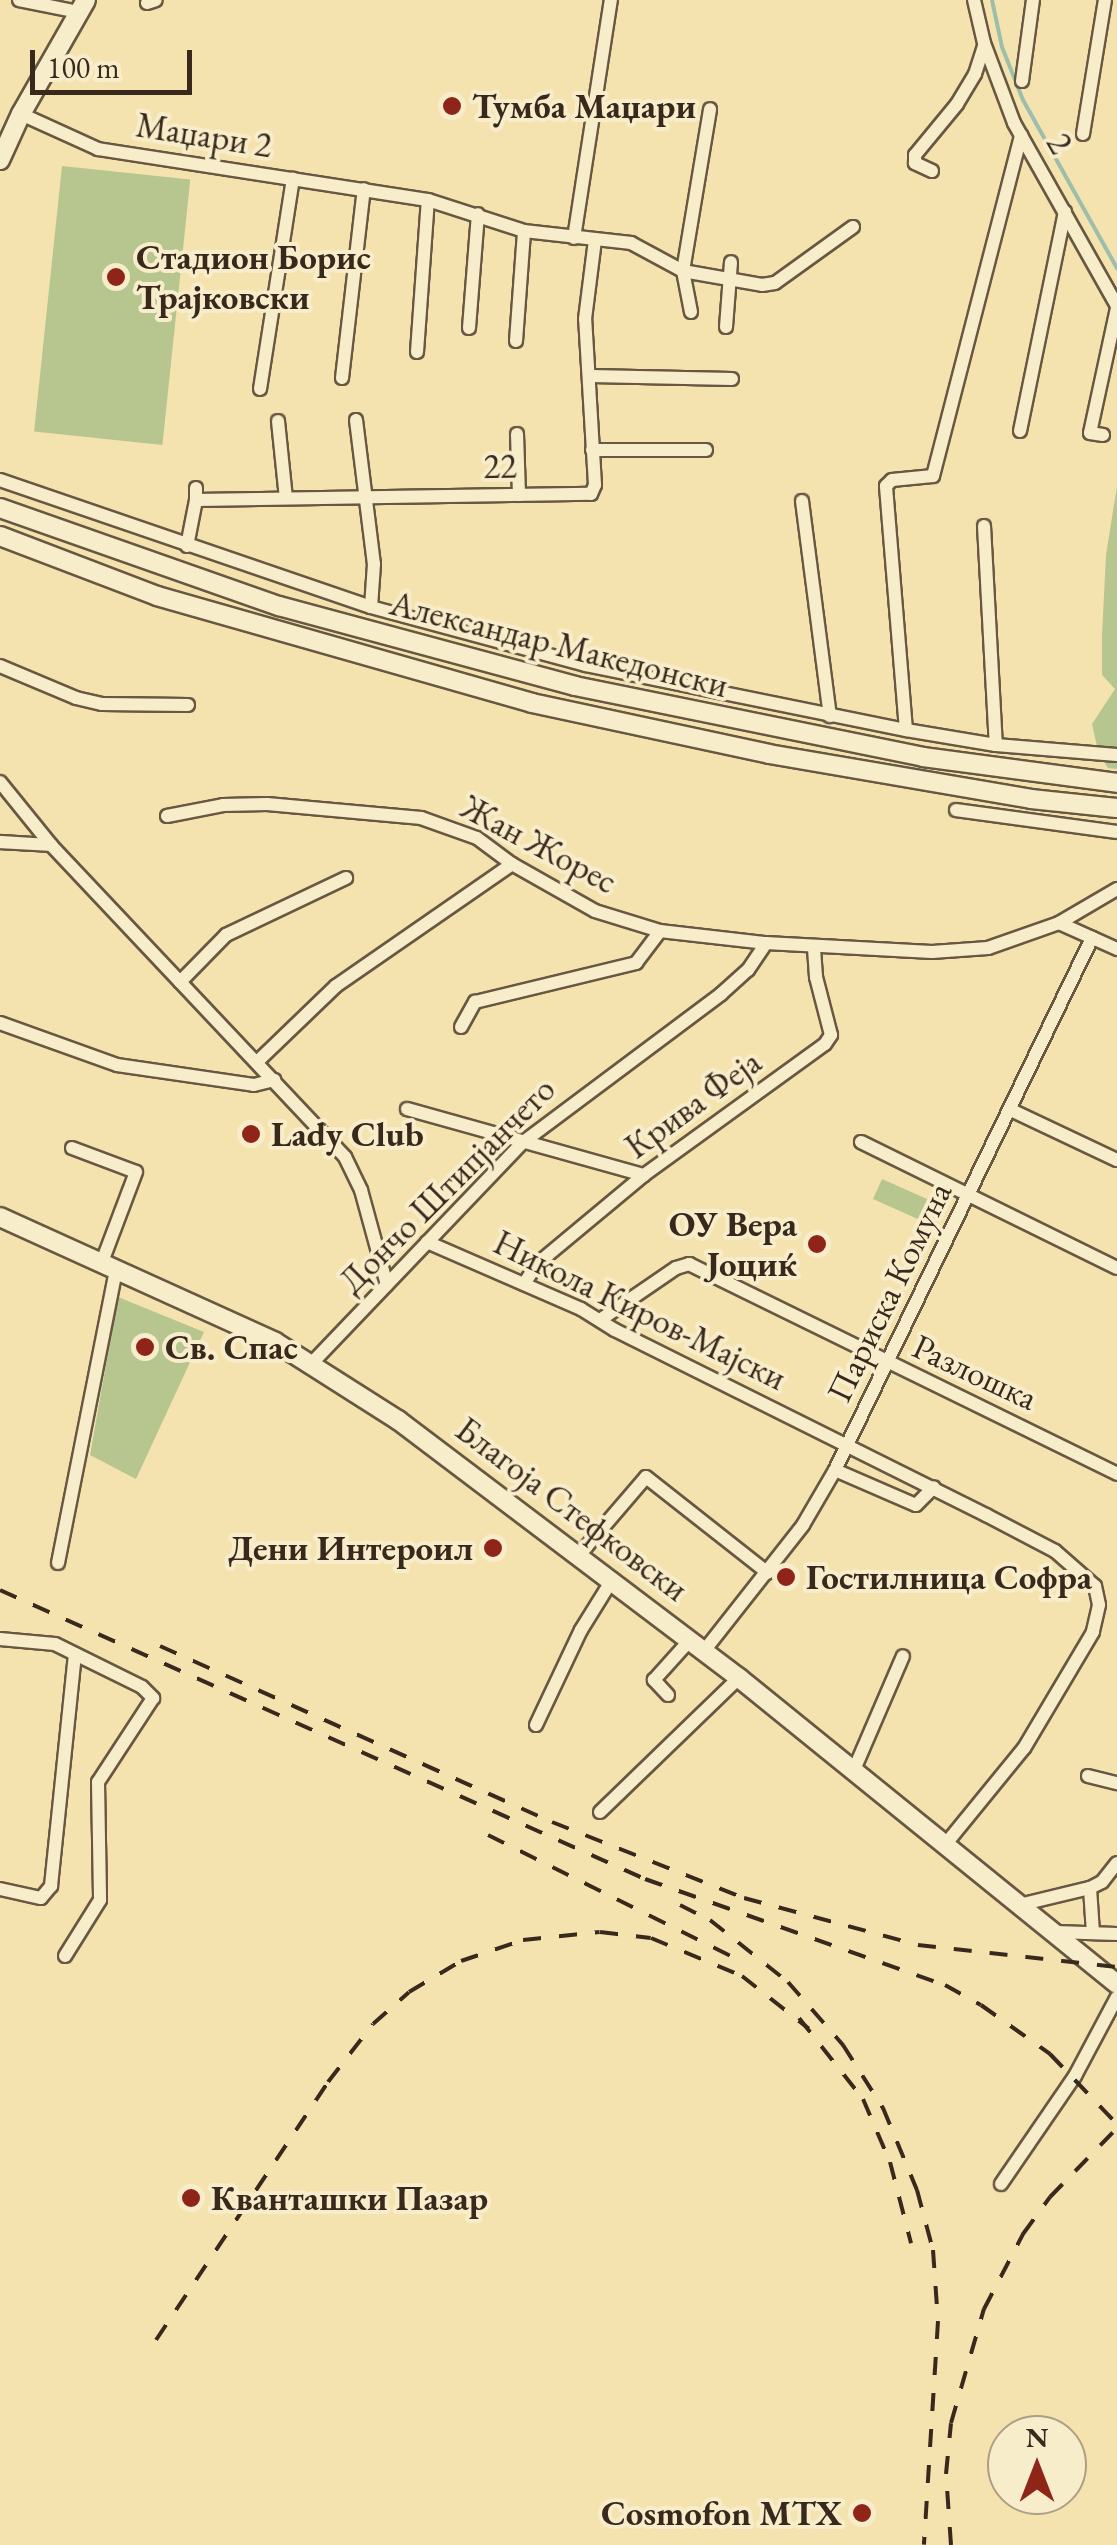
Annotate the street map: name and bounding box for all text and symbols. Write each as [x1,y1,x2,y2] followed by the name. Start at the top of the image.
[35,30,198,92] scale bar
[47,48,120,87] text: 100 m
[472,85,696,127] place label: Тумба Маџари
[441,95,463,117] marker: Тумба Маџари
[133,104,275,166] street label: Маџари 2
[1038,125,1082,161] street label: 2
[136,236,371,318] place label: Стадион Борис Трајковски
[105,266,127,288] marker: Стадион Борис Трајковски
[483,445,517,487] street label: 22
[386,582,732,706] street label: Александар Македонски
[454,785,624,903] street label: Жан Жорес
[617,1041,769,1167] street label: Крива Феја
[330,1068,564,1302] street label: Дончо Штипјанчето
[271,1113,424,1155] place label: Lady Club
[240,1123,262,1145] marker: Lady Club
[818,1175,960,1409] street label: Париска Комуна
[669,1203,797,1285] place label: ОУ Вера Јоциќ
[487,1221,793,1399] street label: Никола Киров-Мајски
[806,1233,828,1255] marker: ОУ Вера Јоциќ
[906,1325,1044,1419] street label: Разлошка
[165,1326,298,1368] place label: Св. Спас
[134,1336,156,1358] marker: Св. Спас
[448,1408,696,1610] street label: Благоја Стефковски
[228,1527,473,1569] place label: Дени Интероил
[482,1537,504,1559] marker: Дени Интероил
[806,1556,1092,1598] place label: Гостилница Софра
[775,1566,797,1588] marker: Гостилница Софра
[211,2177,488,2219] place label: Кванташки Пазар
[180,2187,202,2209] marker: Кванташки Пазар
[987,2415,1087,2515] north arrow
[1026,2419,1048,2455] text: N
[601,2492,842,2534] place label: Cosmofon MTX
[851,2502,873,2524] marker: Cosmofon MTX

